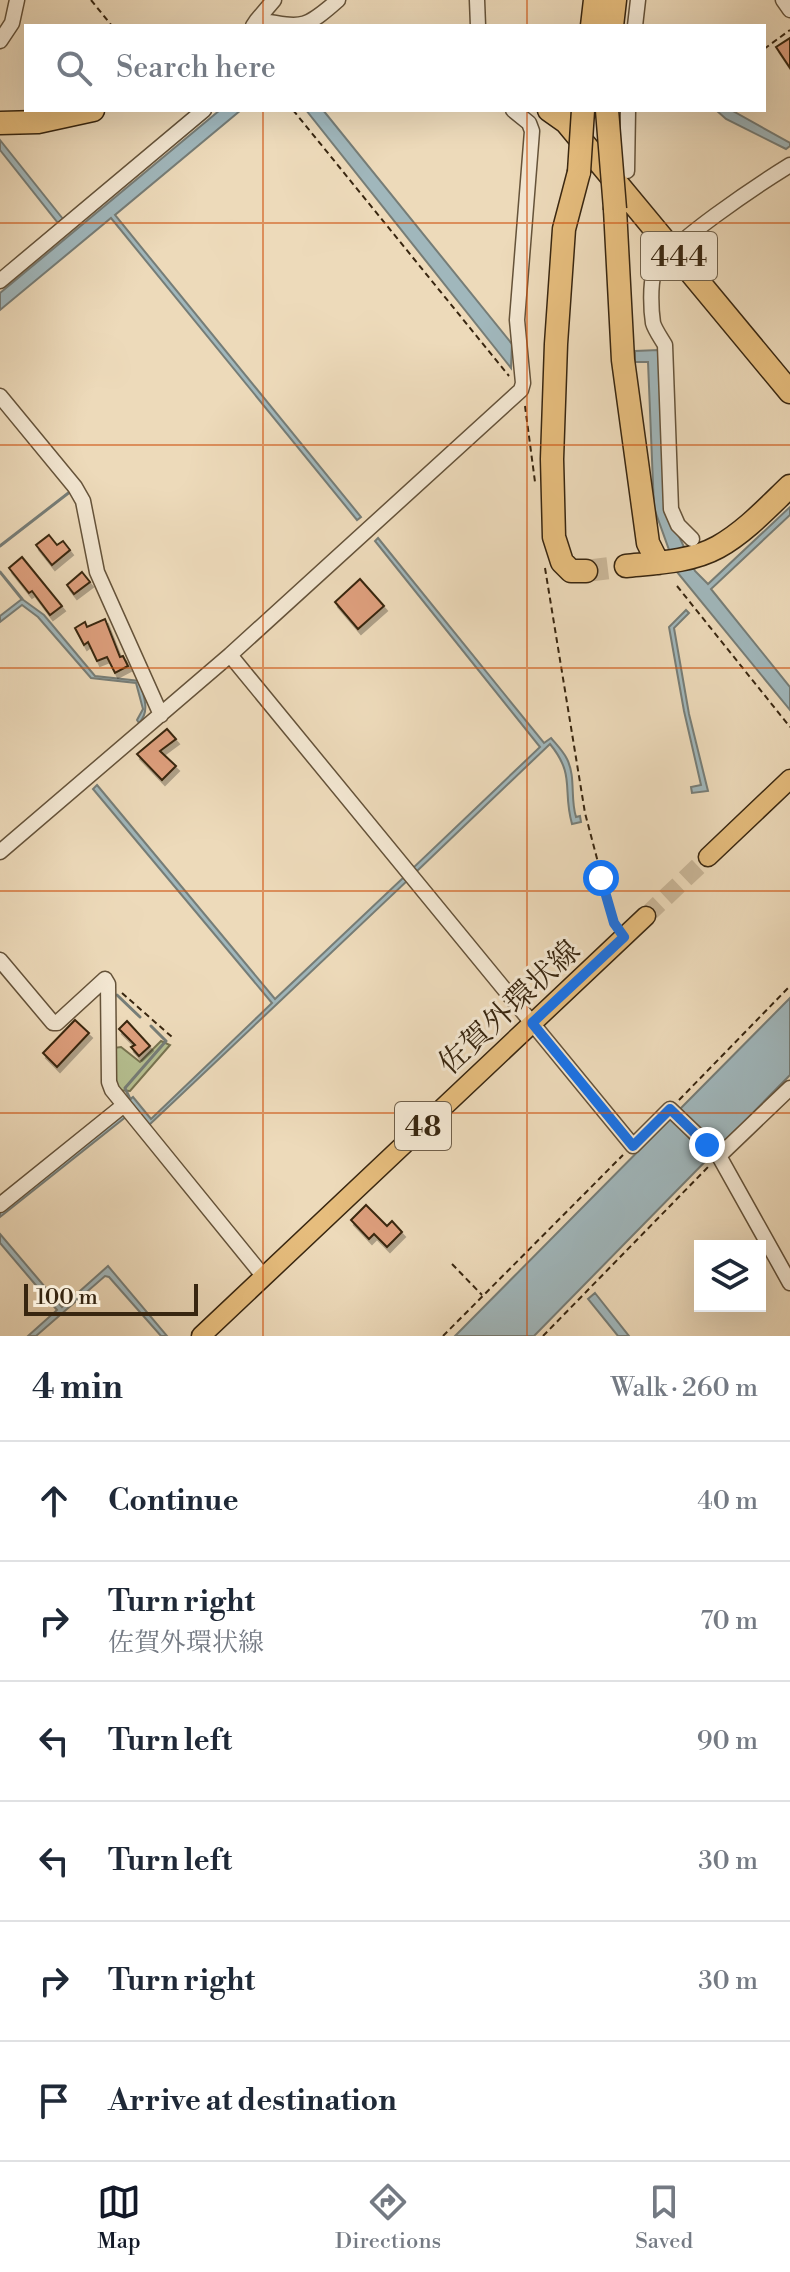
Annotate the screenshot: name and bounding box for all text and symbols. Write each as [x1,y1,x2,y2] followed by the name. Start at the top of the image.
[24,24,766,112] search box
[52,46,96,90] icon: search
[116,49,276,87] text: Search here
[641,232,717,280] road number: 444
[583,860,619,896] route start
[431,932,588,1083] street label: 佐賀外環状線
[395,1102,451,1150] road number: 48
[689,1127,725,1163] route end
[694,1240,766,1312] map controls
[694,1240,766,1312] button: layers
[24,1280,198,1316] scale bar
[36,1284,98,1311] text: 100 m
[32,1367,123,1409] text: 4 min
[611,1372,758,1404] text: Walk · 260 m
[32,1479,76,1523] icon: ahead
[108,1482,239,1520] text: Continue
[697,1485,758,1517] text: 40 m
[108,1583,255,1621] text: Turn right
[32,1599,76,1643] icon: right
[700,1605,758,1637] text: 70 m
[108,1627,264,1659] text: 佐賀外環状線
[32,1719,76,1763] icon: left
[108,1722,232,1760] text: Turn left
[697,1725,758,1757] text: 90 m
[32,1839,76,1883] icon: left
[108,1842,232,1880] text: Turn left
[698,1845,758,1877] text: 30 m
[32,1959,76,2003] icon: right
[108,1962,255,2000] text: Turn right
[698,1965,758,1997] text: 30 m
[32,2079,76,2123] icon: arrive
[108,2082,397,2120] text: Arrive at destination
[97,2180,141,2255] tab: Map
[335,2180,441,2255] tab: Directions
[635,2180,693,2255] tab: Saved

